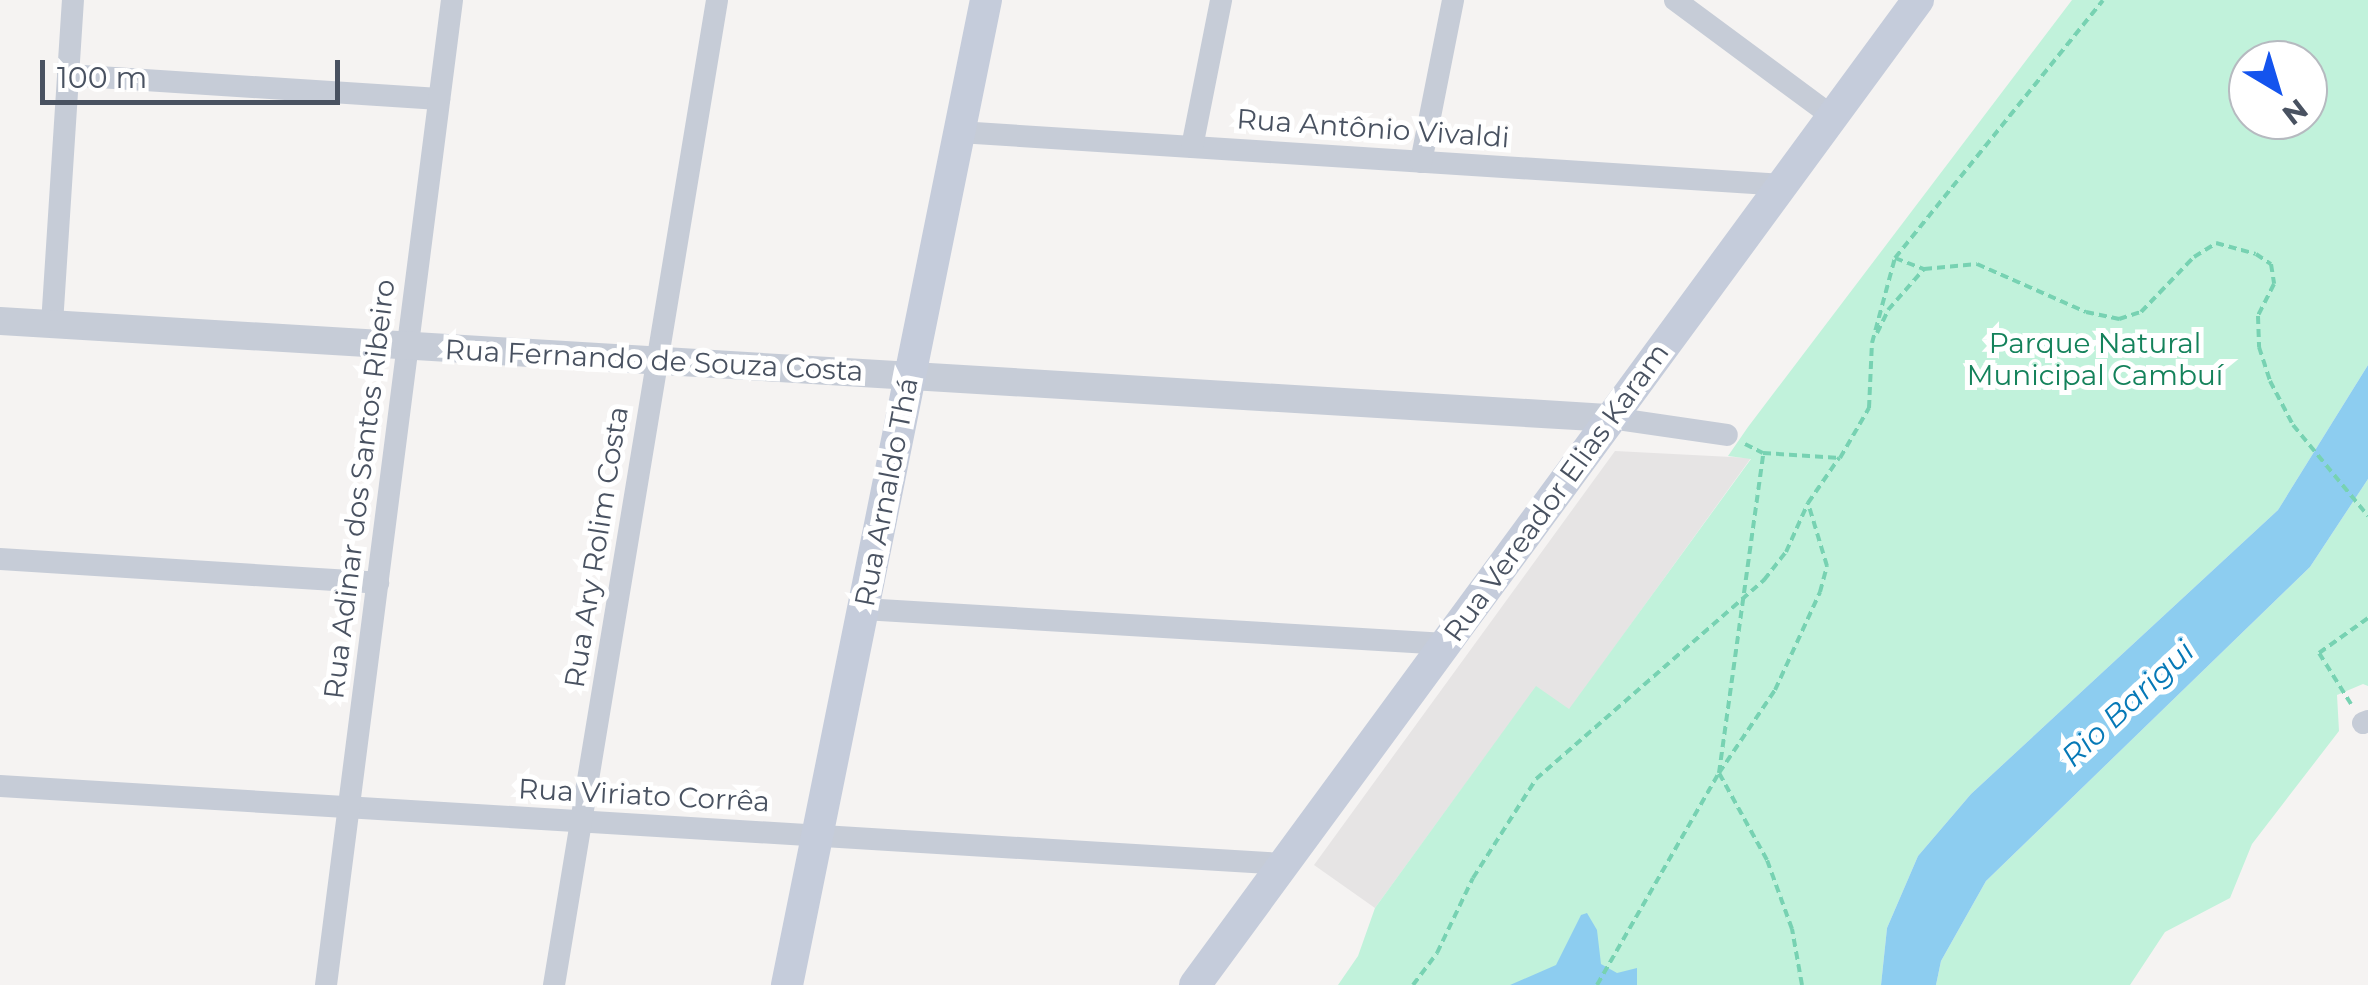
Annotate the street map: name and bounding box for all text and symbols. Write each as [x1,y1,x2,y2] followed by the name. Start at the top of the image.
[45,40,345,102] scale bar
[2228,40,2328,140] north arrow
[57,59,147,96] text: 100 m
[2276,92,2315,132] text: N
[1235,102,1511,154] street label: Rua Antônio Vivaldi
[317,277,401,701] street label: Rua Adinar dos Santos Ribeiro
[1967,326,2223,392] park label: Parque Natural Municipal Cambuí
[444,332,864,388] street label: Rua Fernando de Souza Costa
[1436,336,1676,648] street label: Rua Vereador Elias Karam
[847,375,925,609] street label: Rua Arnaldo Thá
[557,404,635,690] street label: Rua Ary Rolim Costa
[2054,634,2202,774] water label: Rio Barigui
[517,772,771,818] street label: Rua Viriato Corrêa

